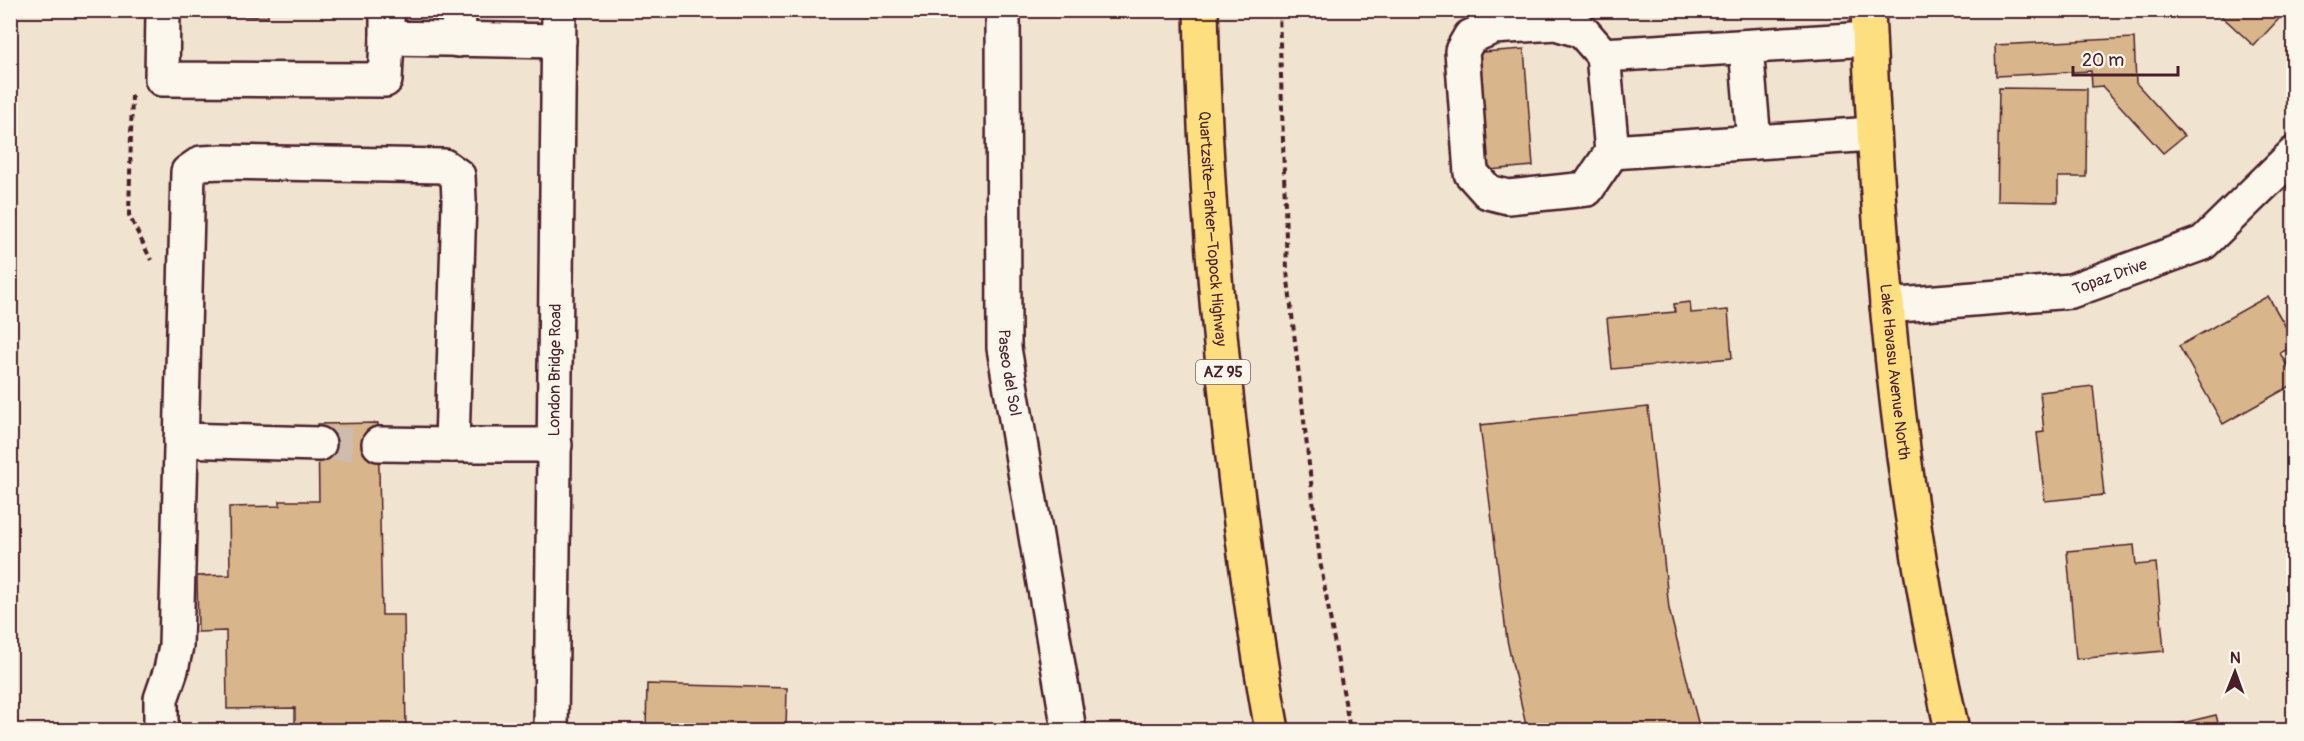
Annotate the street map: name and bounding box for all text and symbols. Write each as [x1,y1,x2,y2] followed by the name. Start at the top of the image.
[2073,39,2178,77] scale bar
[2082,49,2124,72] text: 20 m
[1194,111,1231,347] street label: Quartzsite–Parker–Topock Highway
[2070,254,2150,300] street label: Topaz Drive
[1875,283,1914,461] street label: Lake Havasu Avenue North
[544,303,566,437] street label: London Bridge Road
[994,329,1025,418] street label: Paseo del Sol
[1196,360,1250,384] road number: AZ 95
[2205,642,2265,702] north arrow
[2230,648,2241,668] text: N

